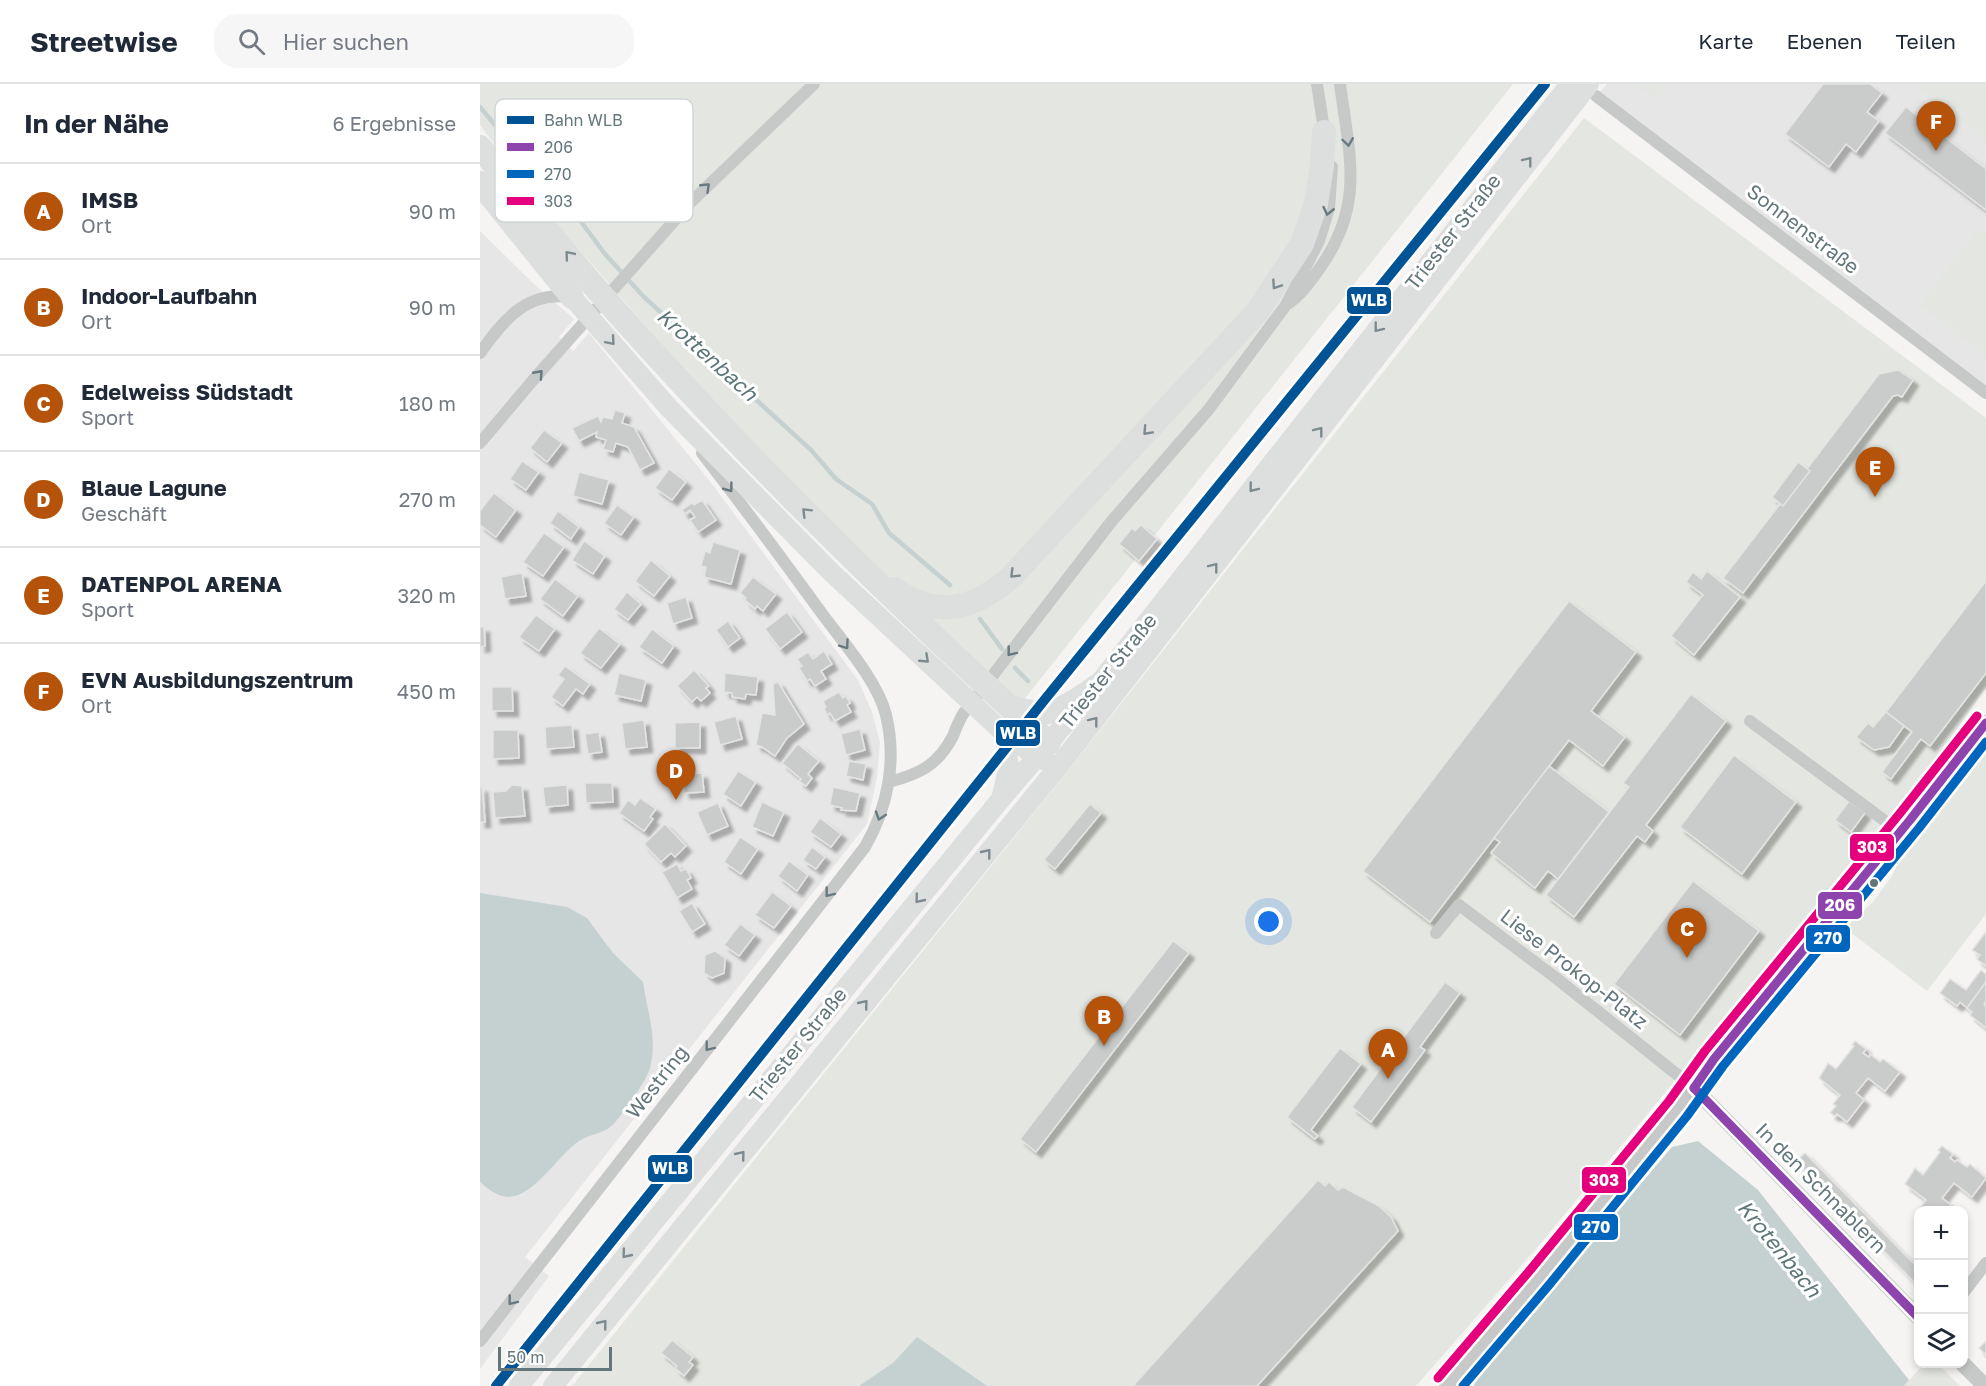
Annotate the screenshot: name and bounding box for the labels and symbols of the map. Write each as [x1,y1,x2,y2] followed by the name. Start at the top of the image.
[495,99,693,222] legend
[1916,101,1956,151] pin: F
[544,110,623,130] text: Bahn WLB
[544,137,573,157] text: 206
[1341,137,1353,147] one-way arrow
[1521,157,1532,168] one-way arrow
[544,164,572,184] text: 270
[1399,168,1505,294] street label: Triester Straße
[1743,178,1864,278] street label: Sonnenstraße
[699,184,710,195] one-way arrow
[544,191,573,211] text: 303
[1322,205,1335,215] one-way arrow
[565,251,576,262] one-way arrow
[1272,279,1283,290] one-way arrow
[1346,286,1392,315] line badge: WLB
[1351,290,1387,310] text: WLB
[652,302,764,407] water label: Krottenbach
[1375,322,1386,333] one-way arrow
[604,334,615,345] one-way arrow
[532,370,543,381] one-way arrow
[1143,425,1154,435] one-way arrow
[1311,427,1322,438] one-way arrow
[1856,448,1894,497] pin: E
[722,481,733,492] one-way arrow
[1249,482,1260,493] one-way arrow
[803,508,813,519] one-way arrow
[1206,562,1217,573] one-way arrow
[1010,567,1021,578] one-way arrow
[1054,608,1161,733] street label: Triester Straße
[838,638,849,649] one-way arrow
[1008,645,1019,656] one-way arrow
[918,652,928,663] one-way arrow
[1087,716,1098,727] one-way arrow
[995,719,1041,747] line badge: WLB
[1000,723,1036,743] text: WLB
[656,750,696,800] pin: D
[874,810,887,821] one-way arrow
[1849,833,1895,862] line badge: 303
[1857,837,1887,857] text: 303
[980,849,991,860] one-way arrow
[1868,877,1880,889] unlabelled marker
[825,887,836,898] one-way arrow
[1817,891,1863,920] line badge: 206
[915,892,926,903] one-way arrow
[1825,895,1855,915] text: 206
[1496,903,1653,1033] street label: Liese Prokop-Platz
[1254,907,1283,936] your location
[1668,908,1706,958] pin: C
[1805,924,1851,953] line badge: 270
[1814,928,1842,948] text: 270
[744,982,851,1107] street label: Triester Straße
[1084,996,1124,1046] pin: B
[857,1000,868,1011] one-way arrow
[1368,1030,1408,1079] pin: A
[620,1040,692,1123] street label: Westring
[706,1041,717,1052] one-way arrow
[1751,1117,1892,1258] street label: In den Schnablern
[734,1151,745,1162] one-way arrow
[647,1154,693,1183] line badge: WLB
[652,1158,688,1178] text: WLB
[1581,1166,1627,1194] line badge: 303
[1589,1170,1619,1190] text: 303
[1733,1194,1828,1303] water label: Krotenbach
[1573,1213,1619,1241] line badge: 270
[1582,1217,1610,1237] text: 270
[623,1247,634,1258] one-way arrow
[508,1294,519,1305] one-way arrow
[596,1320,607,1331] one-way arrow
[498,1344,612,1372] scale bar

